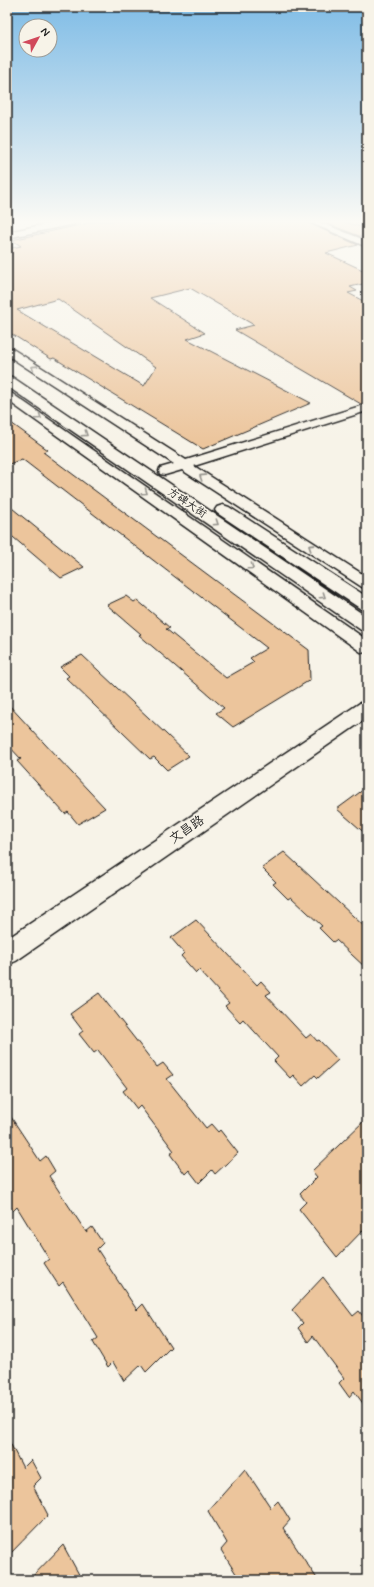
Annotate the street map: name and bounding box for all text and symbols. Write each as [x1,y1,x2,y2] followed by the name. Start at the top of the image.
[18,18,58,58] north arrow
[37,25,53,40] text: N
[31,365,38,373] one-way arrow
[35,412,42,420] one-way arrow
[81,429,88,436] one-way arrow
[199,474,206,481] one-way arrow
[165,485,210,522] street label: 方碑大街
[141,487,148,495] one-way arrow
[212,518,219,526] one-way arrow
[308,545,315,552] one-way arrow
[247,562,254,569] one-way arrow
[319,591,326,599] one-way arrow
[166,812,208,848] street label: 文昌路

